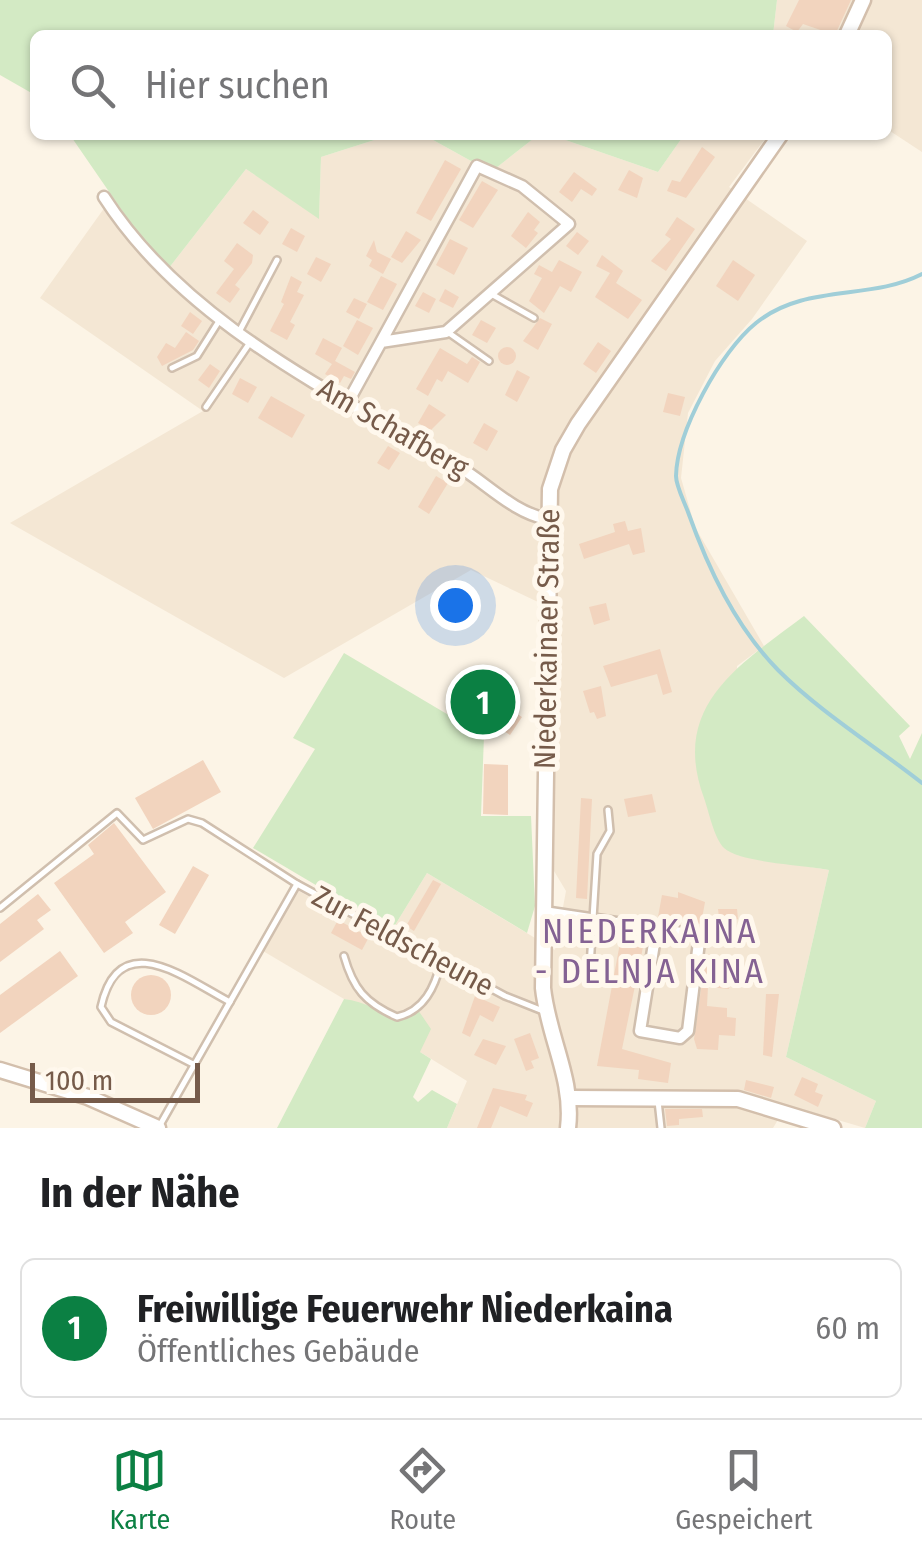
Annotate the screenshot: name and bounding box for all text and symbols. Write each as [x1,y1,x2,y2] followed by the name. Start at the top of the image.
[30,30,892,140] search box
[65,58,120,113] icon: search
[145,62,330,108] text: Hier suchen
[311,370,476,486] street label: Am Schafberg
[527,509,567,769] street label: Niederkainaer Straße
[430,580,481,631] your location
[450,664,516,740] pin: 1
[306,878,500,1004] street label: Zur Feldscheune
[535,910,765,992] district label: NIEDERKAINA - DELNJA KINA
[30,1058,200,1102] scale bar
[45,1064,113,1097] text: 100 m
[40,1168,240,1218] text: In der Nähe
[137,1286,673,1332] text: Freiwillige Feuerwehr Niederkaina
[68,1309,81,1347] text: 1
[815,1309,880,1347] text: 60 m
[137,1332,420,1370] text: Öffentliches Gebäude
[110,1443,170,1536] tab: Karte
[389,1443,456,1536] tab: Route
[675,1443,812,1536] tab: Gespeichert

